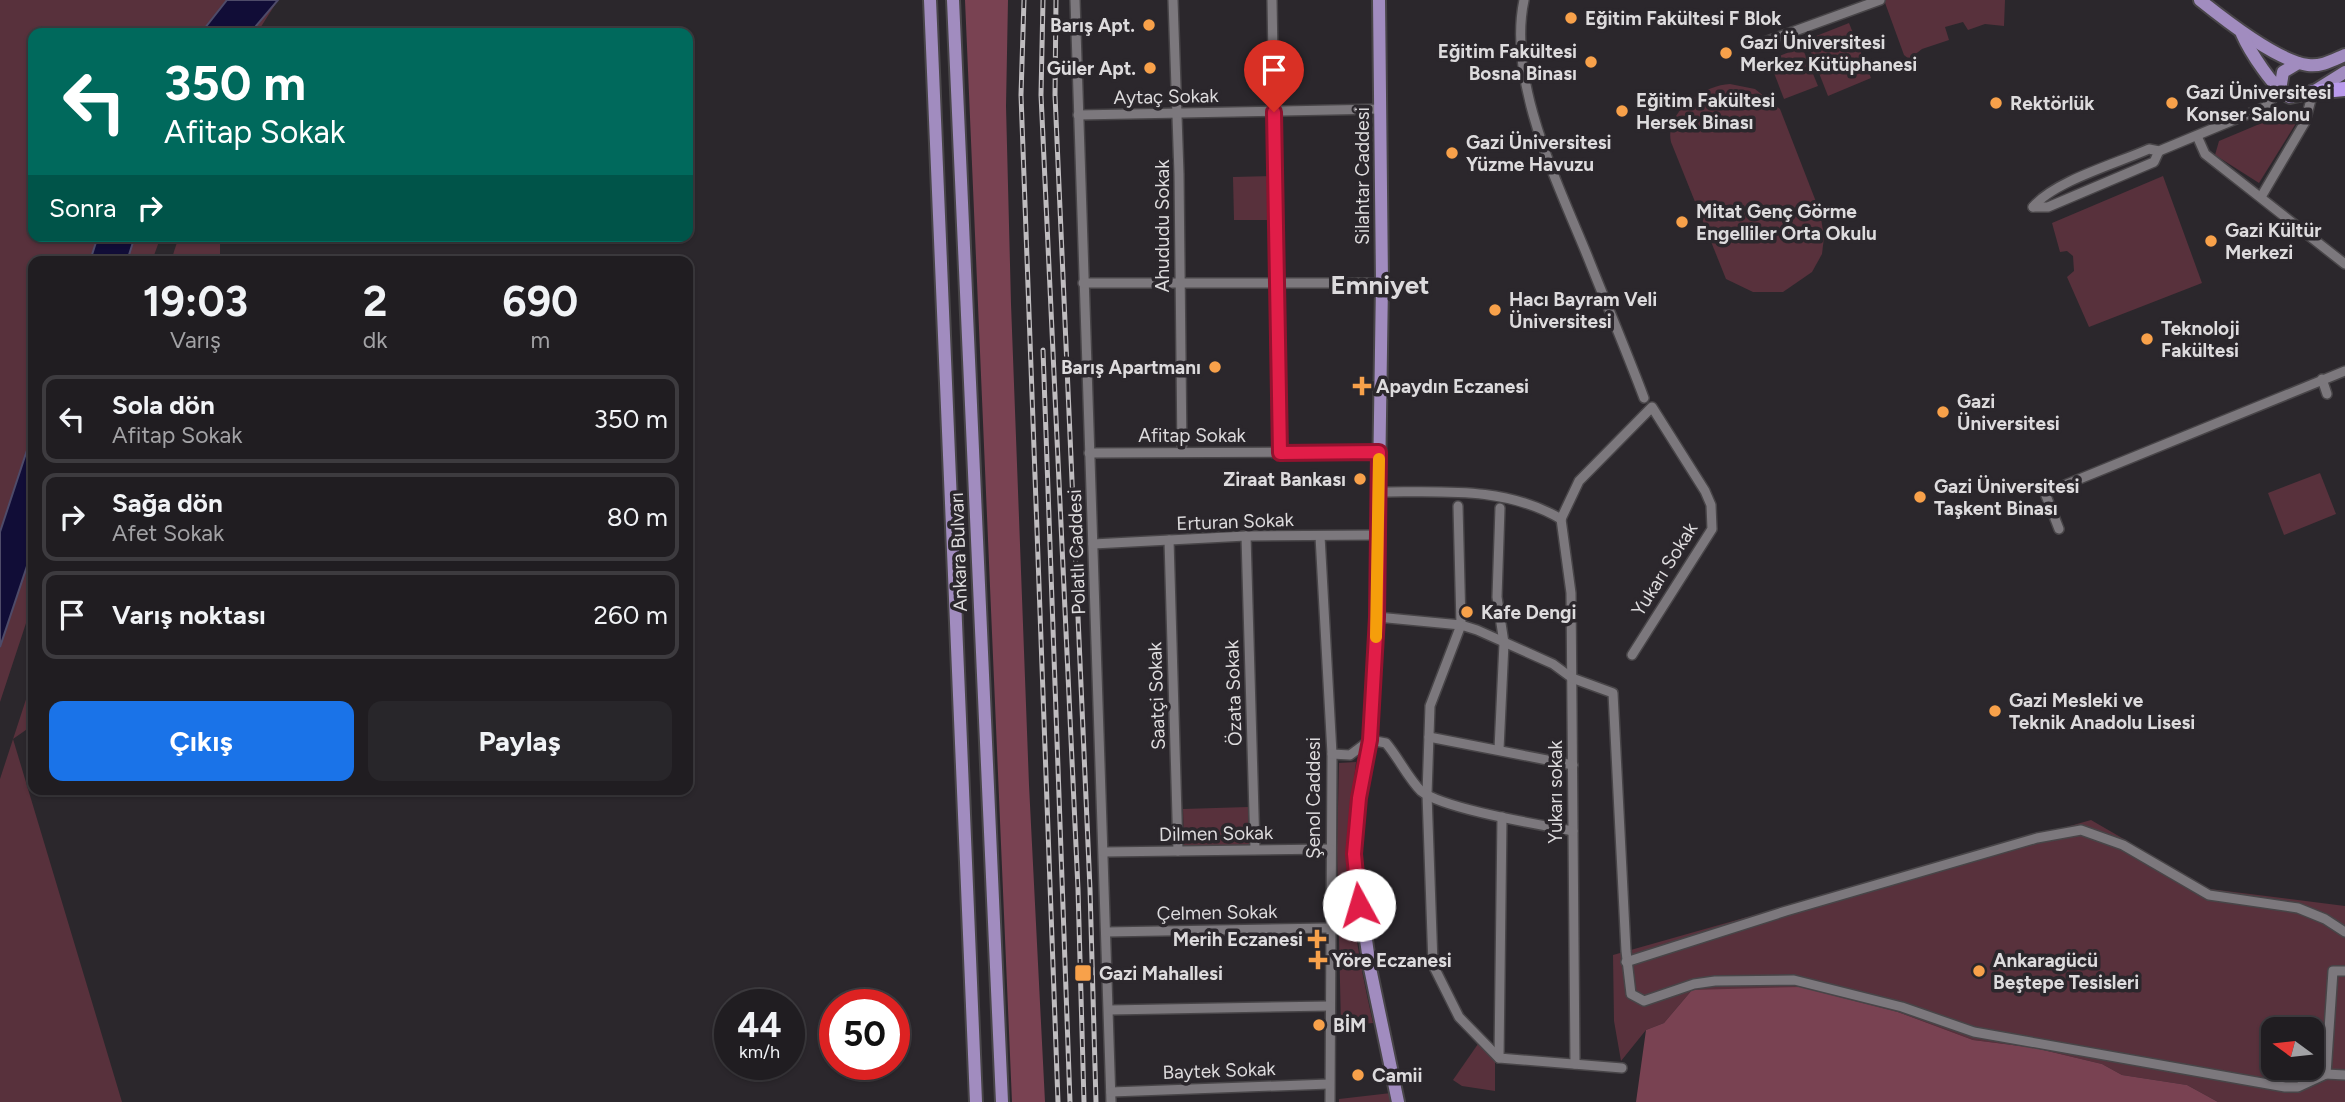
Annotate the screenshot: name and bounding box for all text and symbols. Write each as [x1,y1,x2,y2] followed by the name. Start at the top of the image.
[1585,7,1782,30] place label: Eğitim Fakültesi F Blok
[1563,10,1579,26] marker: Eğitim Fakültesi F Blok
[1050,14,1135,37] place label: Barış Apt.
[1141,17,1157,33] marker: Barış Apt.
[1740,31,1917,76] place label: Gazi Üniversitesi Merkez Kütüphanesi
[1244,40,1304,112] pin
[1438,40,1577,85] place label: Eğitim Fakültesi Bosna Binası
[1718,45,1734,61] marker: Gazi Üniversitesi Merkez Kütüphanesi
[1255,51,1293,89] icon: arrive
[164,53,306,112] text: 350 m
[1583,54,1599,70] marker: Eğitim Fakültesi Bosna Binası
[49,56,140,147] icon: left
[1047,57,1136,80] place label: Güler Apt.
[1142,60,1158,76] marker: Güler Apt.
[2186,81,2332,126] place label: Gazi Üniversitesi Konser Salonu
[1113,84,1219,109] street label: Aytaç Sokak
[1636,89,1775,134] place label: Eğitim Fakültesi Hersek Binası
[2010,92,2095,115] place label: Rektörlük
[1988,95,2004,111] marker: Rektörlük
[2164,95,2180,111] marker: Gazi Üniversitesi Konser Salonu
[1614,103,1630,119] marker: Eğitim Fakültesi Hersek Binası
[1351,107,1374,245] street label: Silahtar Caddesi
[164,113,345,151] text: Afitap Sokak
[1466,131,1612,176] place label: Gazi Üniversitesi Yüzme Havuzu
[1444,145,1460,161] marker: Gazi Üniversitesi Yüzme Havuzu
[1151,159,1174,292] street label: Ahududu Sokak
[131,189,169,227] icon: right
[49,192,117,224] text: Sonra
[1696,200,1877,245] place label: Mitat Genç Görme Engelliler Orta Okulu
[1674,214,1690,230] marker: Mitat Genç Görme Engelliler Orta Okulu
[2225,219,2321,264] place label: Gazi Kültür Merkezi
[2203,233,2219,249] marker: Gazi Kültür Merkezi
[1331,269,1429,301] district label: Emniyet
[143,276,248,327] text: 19:03
[363,276,387,327] text: 2
[502,276,578,327] text: 690
[1509,288,1657,333] place label: Hacı Bayram Veli Üniversitesi
[1487,302,1503,318] marker: Hacı Bayram Veli Üniversitesi
[2161,317,2240,362] place label: Teknoloji Fakültesi
[170,326,221,354] text: Varış
[363,326,388,354] text: dk
[530,326,550,354] text: m
[2139,331,2155,347] marker: Teknoloji Fakültesi
[1061,356,1201,379] place label: Barış Apartmanı
[1207,359,1223,375] marker: Barış Apartmanı
[1376,375,1529,398] place label: Apaydın Eczanesi
[1354,378,1370,394] marker: Apaydın Eczanesi
[112,389,215,421] text: Sola dön
[1957,390,2060,435] place label: Gazi Üniversitesi
[53,400,91,438] icon: left
[594,403,668,435] text: 350 m
[1935,404,1951,420] marker: Gazi Üniversitesi
[112,421,242,449] text: Afitap Sokak
[1138,424,1247,447] street label: Afitap Sokak
[1223,468,1346,491] place label: Ziraat Bankası
[1352,471,1368,487] marker: Ziraat Bankası
[1934,475,2080,520] place label: Gazi Üniversitesi Taşkent Binası
[112,487,223,519] text: Sağa dön
[1063,489,1090,615] street label: Polatlı Caddesi
[1912,489,1928,505] marker: Gazi Üniversitesi Taşkent Binası
[945,492,972,612] street label: Ankara Bulvarı
[53,498,91,536] icon: right
[607,501,668,533] text: 80 m
[1176,508,1295,535] street label: Erturan Sokak
[1626,517,1703,620] street label: Yukarı Sokak
[112,519,224,547] text: Afet Sokak
[53,596,91,634] icon: arrive
[112,599,266,631] text: Varış noktası
[594,599,668,631] text: 260 m
[1481,601,1577,624] place label: Kafe Dengi
[1459,604,1475,620] marker: Kafe Dengi
[1220,639,1247,746] street label: Özata Sokak
[1143,641,1170,750] street label: Saatçi Sokak
[2009,689,2195,734] place label: Gazi Mesleki ve Teknik Anadolu Lisesi
[49,701,354,781] button: Çıkış
[368,701,672,781] button: Paylaş
[1987,703,2003,719] marker: Gazi Mesleki ve Teknik Anadolu Lisesi
[1302,737,1325,859] street label: Şenol Caddesi
[1544,739,1567,844] street label: Yukarı sokak
[1159,821,1274,846] street label: Dilmen Sokak
[1322,868,1396,942] position arrow
[1156,900,1278,925] street label: Çelmen Sokak
[1173,928,1303,951] place label: Merih Eczanesi
[1309,931,1325,947] marker: Merih Eczanesi
[1332,949,1452,972] place label: Yöre Eczanesi
[1993,949,2139,994] place label: Ankaragücü Beştepe Tesisleri
[1310,952,1326,968] marker: Yöre Eczanesi
[1099,962,1223,985] place label: Gazi Mahallesi
[1073,963,1093,983] marker: Gazi Mahallesi
[1971,963,1987,979] marker: Ankaragücü Beştepe Tesisleri
[819,989,910,1080] speed limit sign: 50
[737,1004,782,1046] text: 44
[1333,1014,1366,1037] place label: BİM
[1311,1017,1327,1033] marker: BİM
[2261,1017,2324,1080] north arrow
[2261,1017,2324,1080] map controls
[739,1041,780,1063] text: km/h
[1162,1057,1277,1084] street label: Baytek Sokak
[1372,1064,1422,1087] place label: Camii
[1350,1067,1366,1083] marker: Camii

